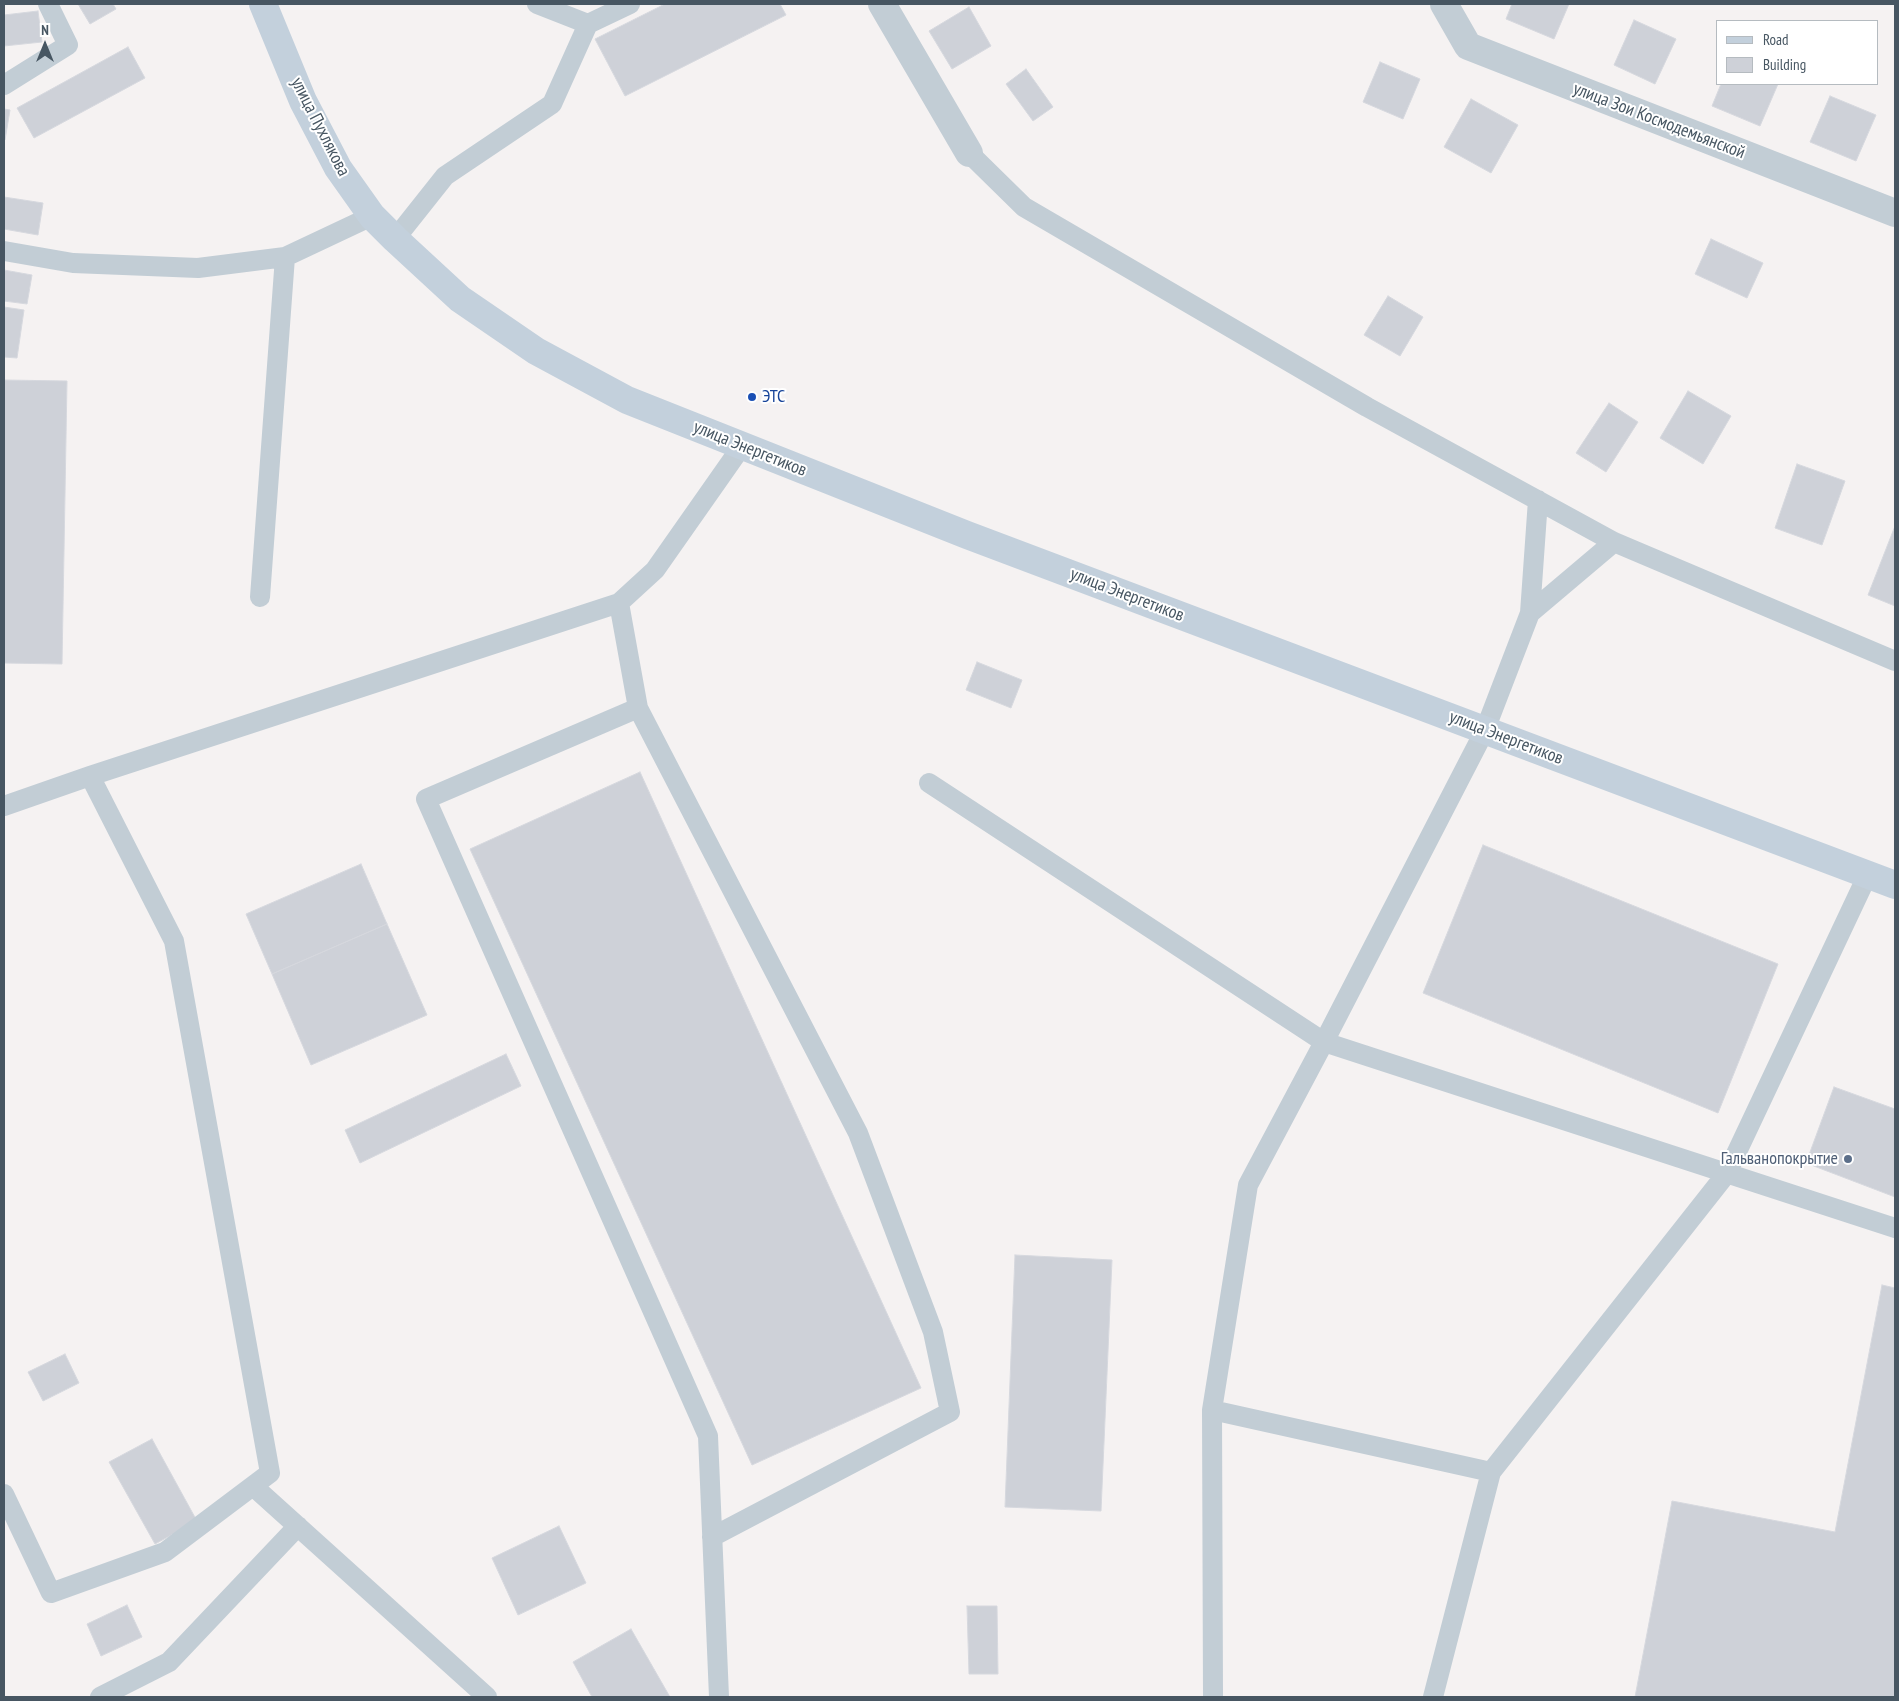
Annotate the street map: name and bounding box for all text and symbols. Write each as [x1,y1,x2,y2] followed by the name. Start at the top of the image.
[20,20,70,70] north arrow
[1716,20,1879,85] legend
[41,21,49,39] text: N
[1763,30,1789,49] text: Road
[1763,55,1806,74] text: Building
[286,74,354,180] street label: улица Пухлякова
[1570,78,1748,164] street label: улица Зои Космодемьянской
[762,386,785,408] place label: ЭТС
[746,391,758,403] marker: ЭТС
[690,416,810,482] street label: улица Энергетиков
[1067,563,1187,627] street label: улица Энергетиков
[1446,706,1566,770] street label: улица Энергетиков
[1721,1148,1838,1170] place label: Гальванопокрытие
[1842,1153,1854,1165] marker: Гальванопокрытие

